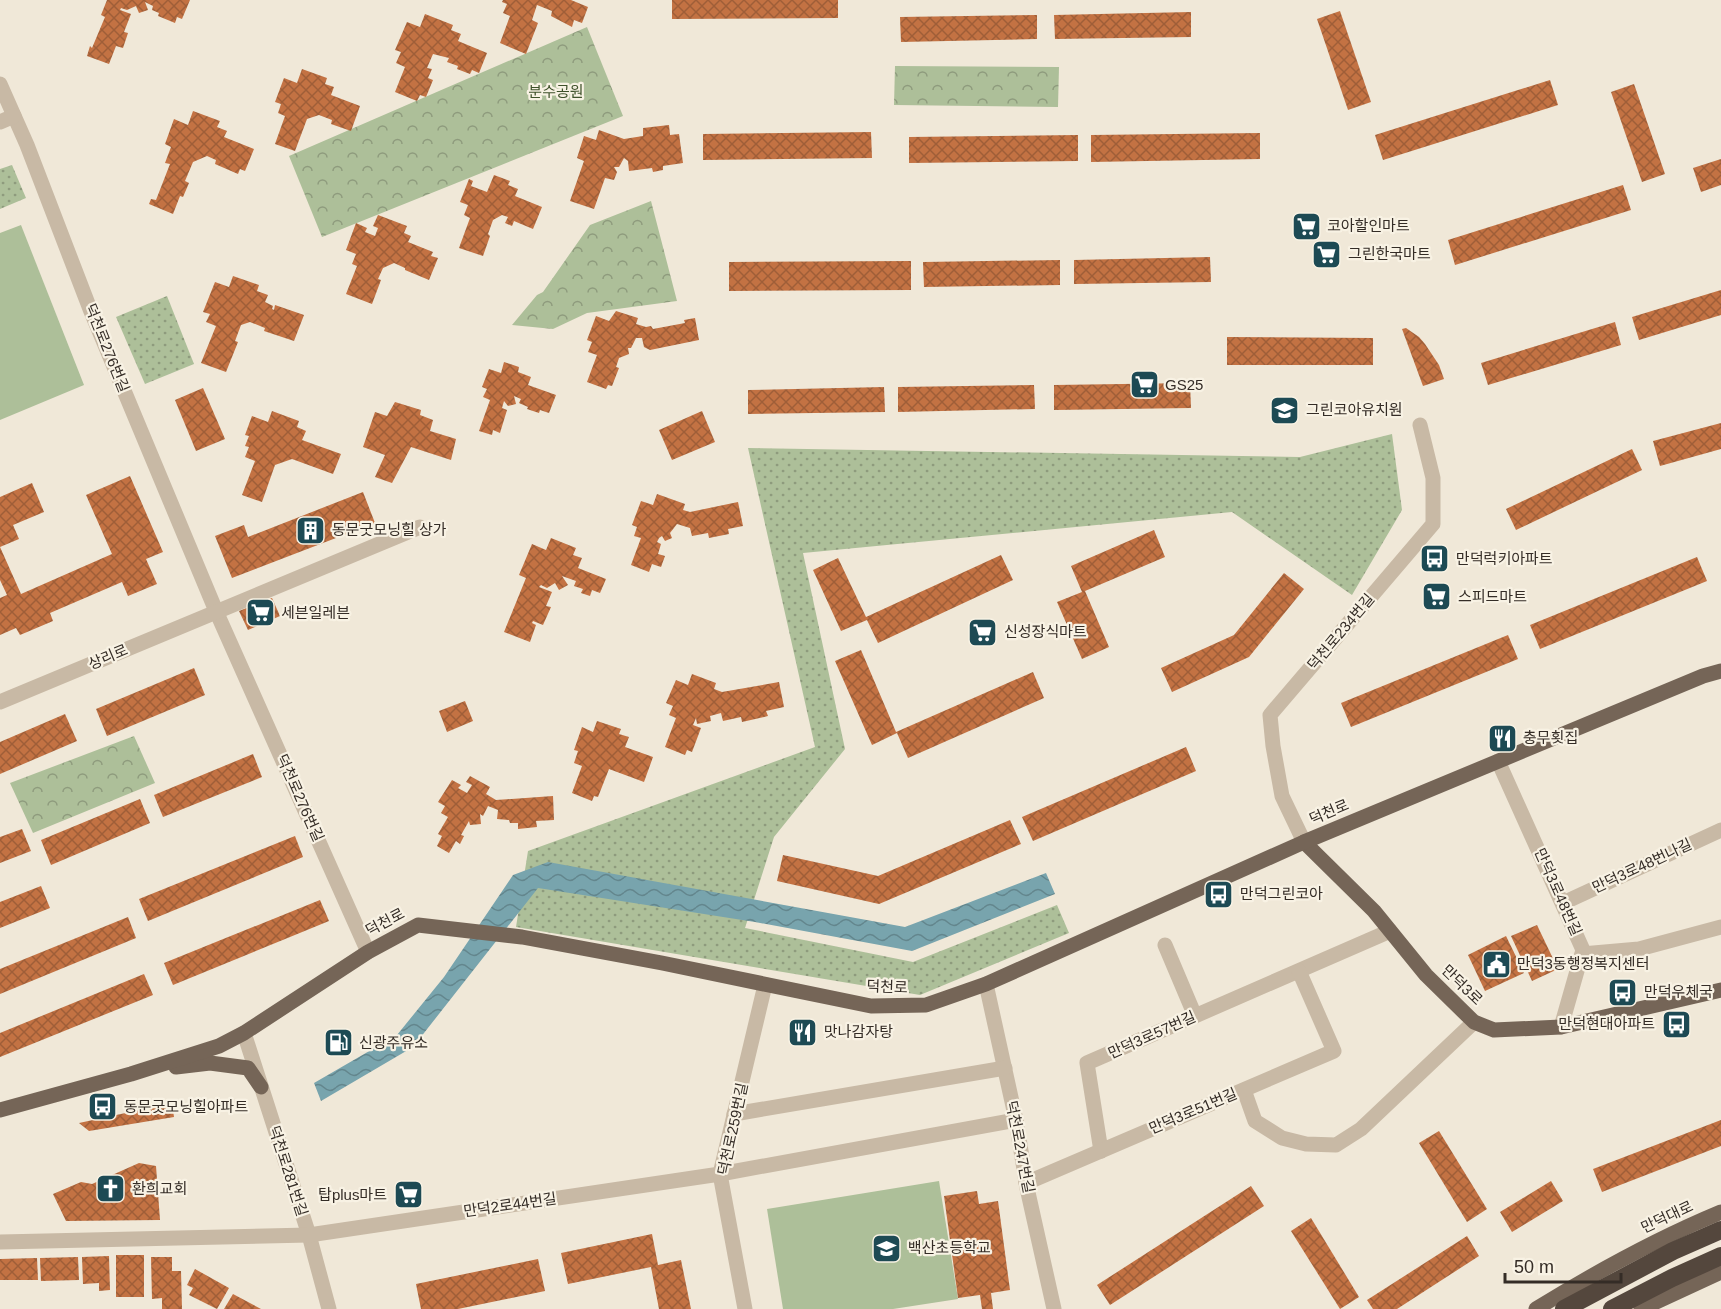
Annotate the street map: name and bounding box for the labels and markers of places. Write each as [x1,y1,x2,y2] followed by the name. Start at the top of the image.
[1290,210,1322,242] supermarket icon: 코아할인마트
[1327,217,1410,234] place label: 코아할인마트
[1311,238,1343,270] supermarket icon: 그린한국마트
[1348,245,1431,262] place label: 그린한국마트
[1128,369,1160,401] supermarket icon: GS25
[1165,376,1203,393] place label: GS25
[1269,394,1301,426] school or university icon: 그린코아유치원
[1306,401,1403,418] place label: 그린코아유치원
[295,514,327,546] building icon: 동문굿모닝힐 상가
[332,521,447,538] place label: 동문굿모닝힐 상가
[1419,543,1451,575] bus stop icon: 만덕럭키아파트
[1456,550,1553,567] place label: 만덕럭키아파트
[1421,581,1453,613] supermarket icon: 스피드마트
[1458,588,1527,605] place label: 스피드마트
[244,597,276,629] supermarket icon: 세븐일레븐
[281,604,350,621] place label: 세븐일레븐
[967,616,999,648] supermarket icon: 신성장식마트
[1004,623,1087,640] place label: 신성장식마트
[1486,722,1518,754] restaurant icon: 충무횟집
[1523,729,1578,746] place label: 충무횟집
[1203,878,1235,910] bus stop icon: 만덕그린코아
[1240,885,1323,902] place label: 만덕그린코아
[1480,948,1512,980] public building icon: 만덕3동행정복지센터
[1517,955,1650,972] place label: 만덕3동행정복지센터
[1607,976,1639,1008] bus stop icon: 만덕우체국
[1644,983,1713,1000] place label: 만덕우체국
[1660,1008,1692,1040] bus stop icon: 만덕현대아파트
[1558,1015,1655,1032] place label: 만덕현대아파트
[787,1016,819,1048] restaurant icon: 맛나감자탕
[824,1023,893,1040] place label: 맛나감자탕
[322,1027,354,1059] fuel station icon: 신광주유소
[359,1034,428,1051] place label: 신광주유소
[87,1091,119,1123] bus stop icon: 동문굿모닝힐아파트
[124,1098,248,1115] place label: 동문굿모닝힐아파트
[95,1173,127,1205] church icon: 환희교회
[392,1179,424,1211] supermarket icon: 탑plus마트
[132,1180,187,1197] place label: 환희교회
[318,1186,387,1203] place label: 탑plus마트
[871,1232,903,1264] school or university icon: 백산초등학교
[908,1239,991,1256] place label: 백산초등학교

